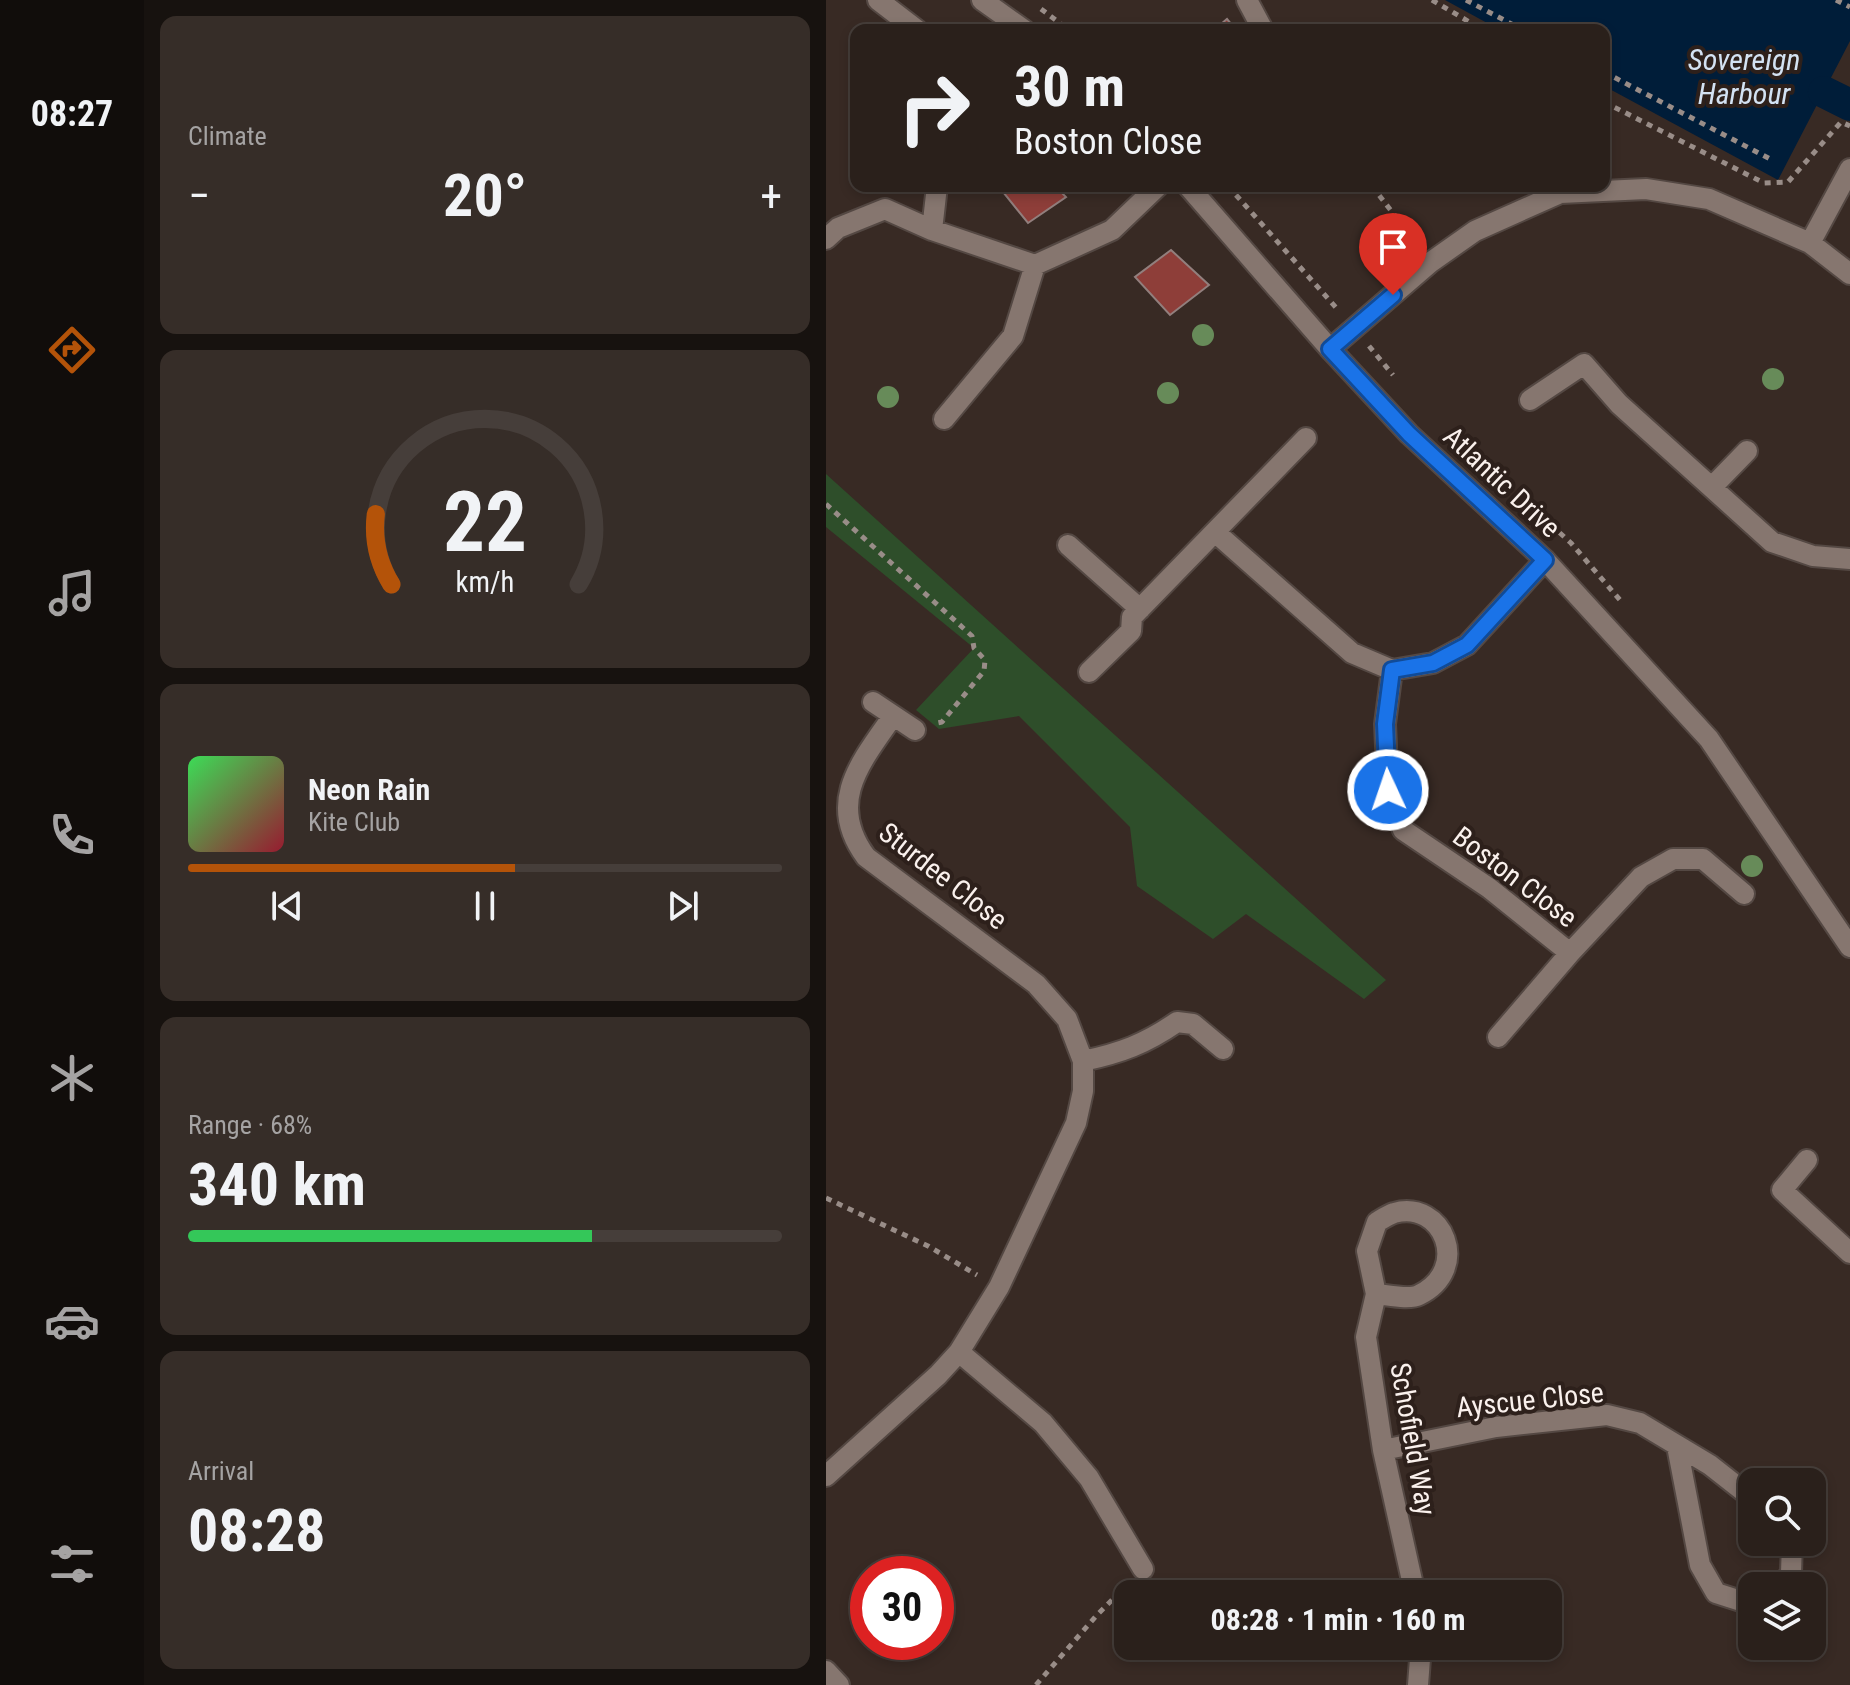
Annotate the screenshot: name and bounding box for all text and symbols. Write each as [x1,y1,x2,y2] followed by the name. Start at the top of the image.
[1688,42,1800,111] water label: Sovereign Harbour
[1014,54,1125,120] text: 30 m
[882,56,986,160] icon: right
[31,93,113,135] text: 08:27
[188,121,267,151] text: Climate
[1014,121,1202,163] text: Boston Close
[443,160,527,231] text: 20°
[188,170,210,222] text: −
[760,170,782,222] text: +
[1359,213,1427,295] pin
[1371,225,1415,269] icon: arrive
[44,322,100,378] icon: directions
[1437,420,1567,544] street label: Atlantic Drive
[443,473,527,570] text: 22
[44,565,100,621] icon: music
[456,565,514,599] text: km/h
[1346,748,1430,832] position arrow
[308,772,430,807] text: Neon Rain
[44,807,100,863] icon: phone
[308,807,400,837] text: Kite Club
[872,816,1014,936] street label: Sturdee Close
[1447,820,1583,934] street label: Boston Close
[265,884,309,928] icon: previous
[463,884,507,928] icon: pause
[661,884,705,928] icon: next
[44,1050,100,1106] icon: climate
[188,1110,312,1140] text: Range · 68%
[188,1149,366,1220] text: 340 km
[44,1293,100,1349] icon: car
[1383,1360,1443,1518] street label: Schofield Way
[1455,1376,1605,1424] street label: Ayscue Close
[188,1456,254,1486] text: Arrival
[1738,1468,1826,1660] map controls
[1738,1468,1826,1556] button: search
[188,1495,326,1566] text: 08:28
[44,1536,100,1592] icon: filters
[850,1556,954,1660] speed limit sign: 30
[1738,1572,1826,1660] button: layers
[1211,1602,1465,1637] text: 08:28 · 1 min · 160 m

